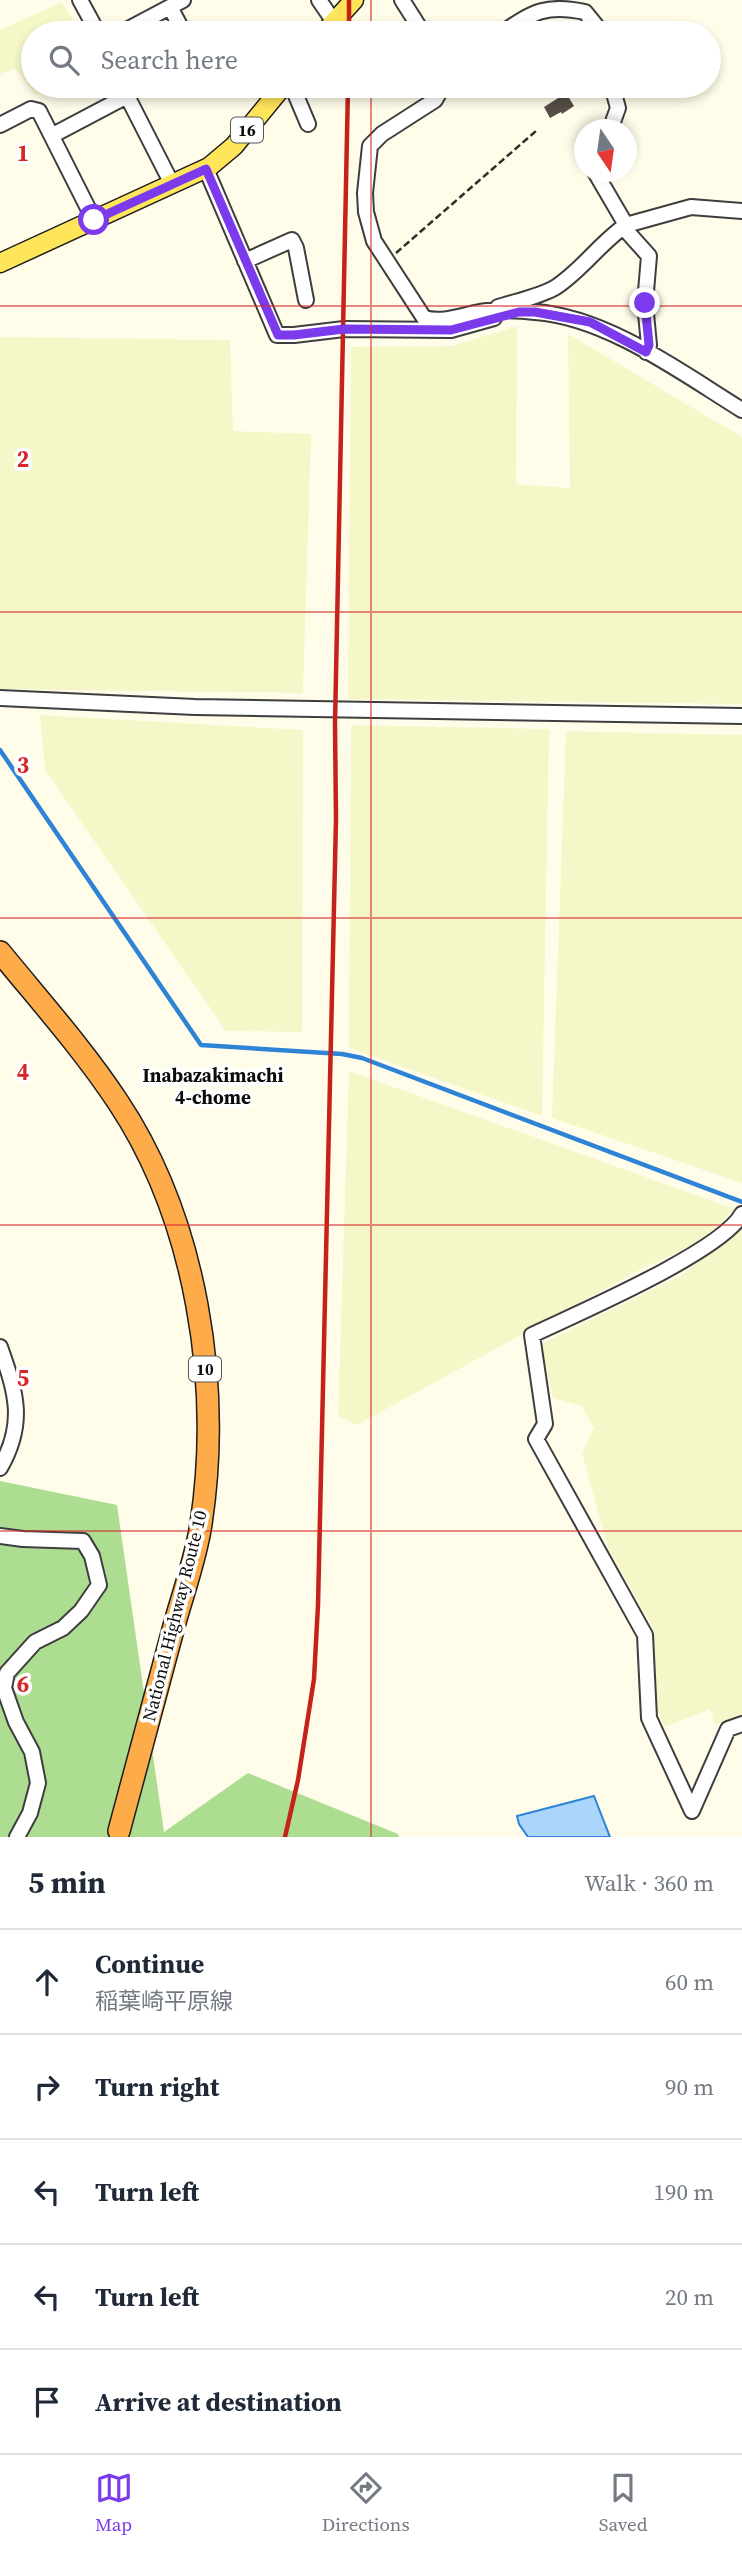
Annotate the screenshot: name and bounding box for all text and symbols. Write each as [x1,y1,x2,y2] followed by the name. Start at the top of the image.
[21,21,721,98] search box
[45,41,83,79] icon: search
[101,42,238,78] text: Search here
[231,118,263,142] road number: 16
[574,119,637,182] north arrow
[17,137,29,169] text: 1
[78,204,109,235] route start
[629,287,660,318] route end
[17,443,29,475] text: 2
[17,749,29,781] text: 3
[17,1056,29,1088] text: 4
[142,1062,284,1110] district label: Inabazakimachi 4-chome
[189,1357,221,1382] road number: 10
[17,1362,29,1394] text: 5
[136,1508,213,1724] street label: National Highway Route 10
[17,1668,29,1700] text: 6
[28,1862,106,1903] text: 5 min
[584,1867,714,1899] text: Walk · 360 m
[95,1946,204,1982] text: Continue
[28,1963,66,2001] icon: ahead
[665,1966,714,1998] text: 60 m
[95,1985,233,2017] text: 稲葉崎平原線
[28,2068,66,2106] icon: right
[95,2069,219,2105] text: Turn right
[665,2071,714,2103] text: 90 m
[28,2173,66,2211] icon: left
[95,2174,199,2210] text: Turn left
[653,2176,714,2208] text: 190 m
[28,2278,66,2316] icon: left
[95,2279,199,2315] text: Turn left
[665,2281,714,2313] text: 20 m
[28,2383,66,2421] icon: arrive
[95,2384,342,2420] text: Arrive at destination
[95,2469,133,2537] tab: Map
[322,2469,410,2537] tab: Directions
[599,2469,647,2537] tab: Saved

